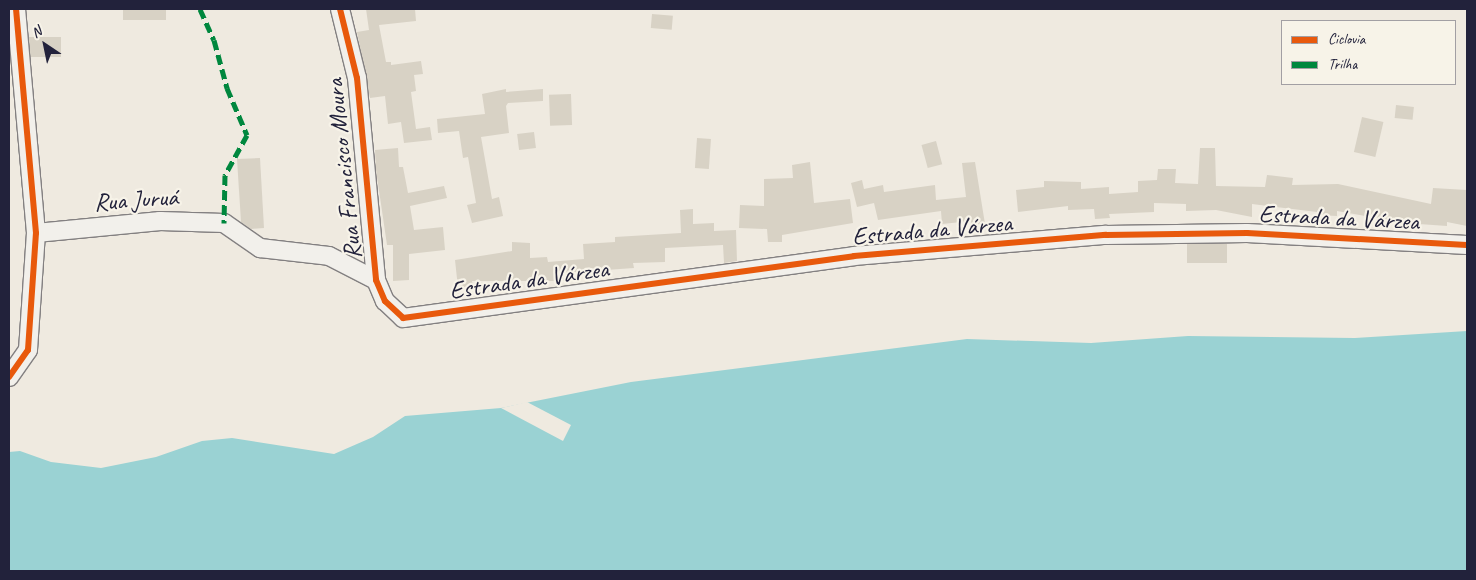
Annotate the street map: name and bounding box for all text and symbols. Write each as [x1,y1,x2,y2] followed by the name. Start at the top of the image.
[20,20,70,70] north arrow
[1281,20,1456,85] legend
[28,23,45,42] text: N
[1328,30,1365,49] text: Ciclovia
[1328,55,1357,74] text: Trilha
[320,77,368,261] street label: Rua Francisco Moura
[93,182,179,218] street label: Rua Juruá
[1258,199,1420,237] street label: Estrada da Várzea
[851,208,1013,252] street label: Estrada da Várzea
[447,254,611,306] street label: Estrada da Várzea

